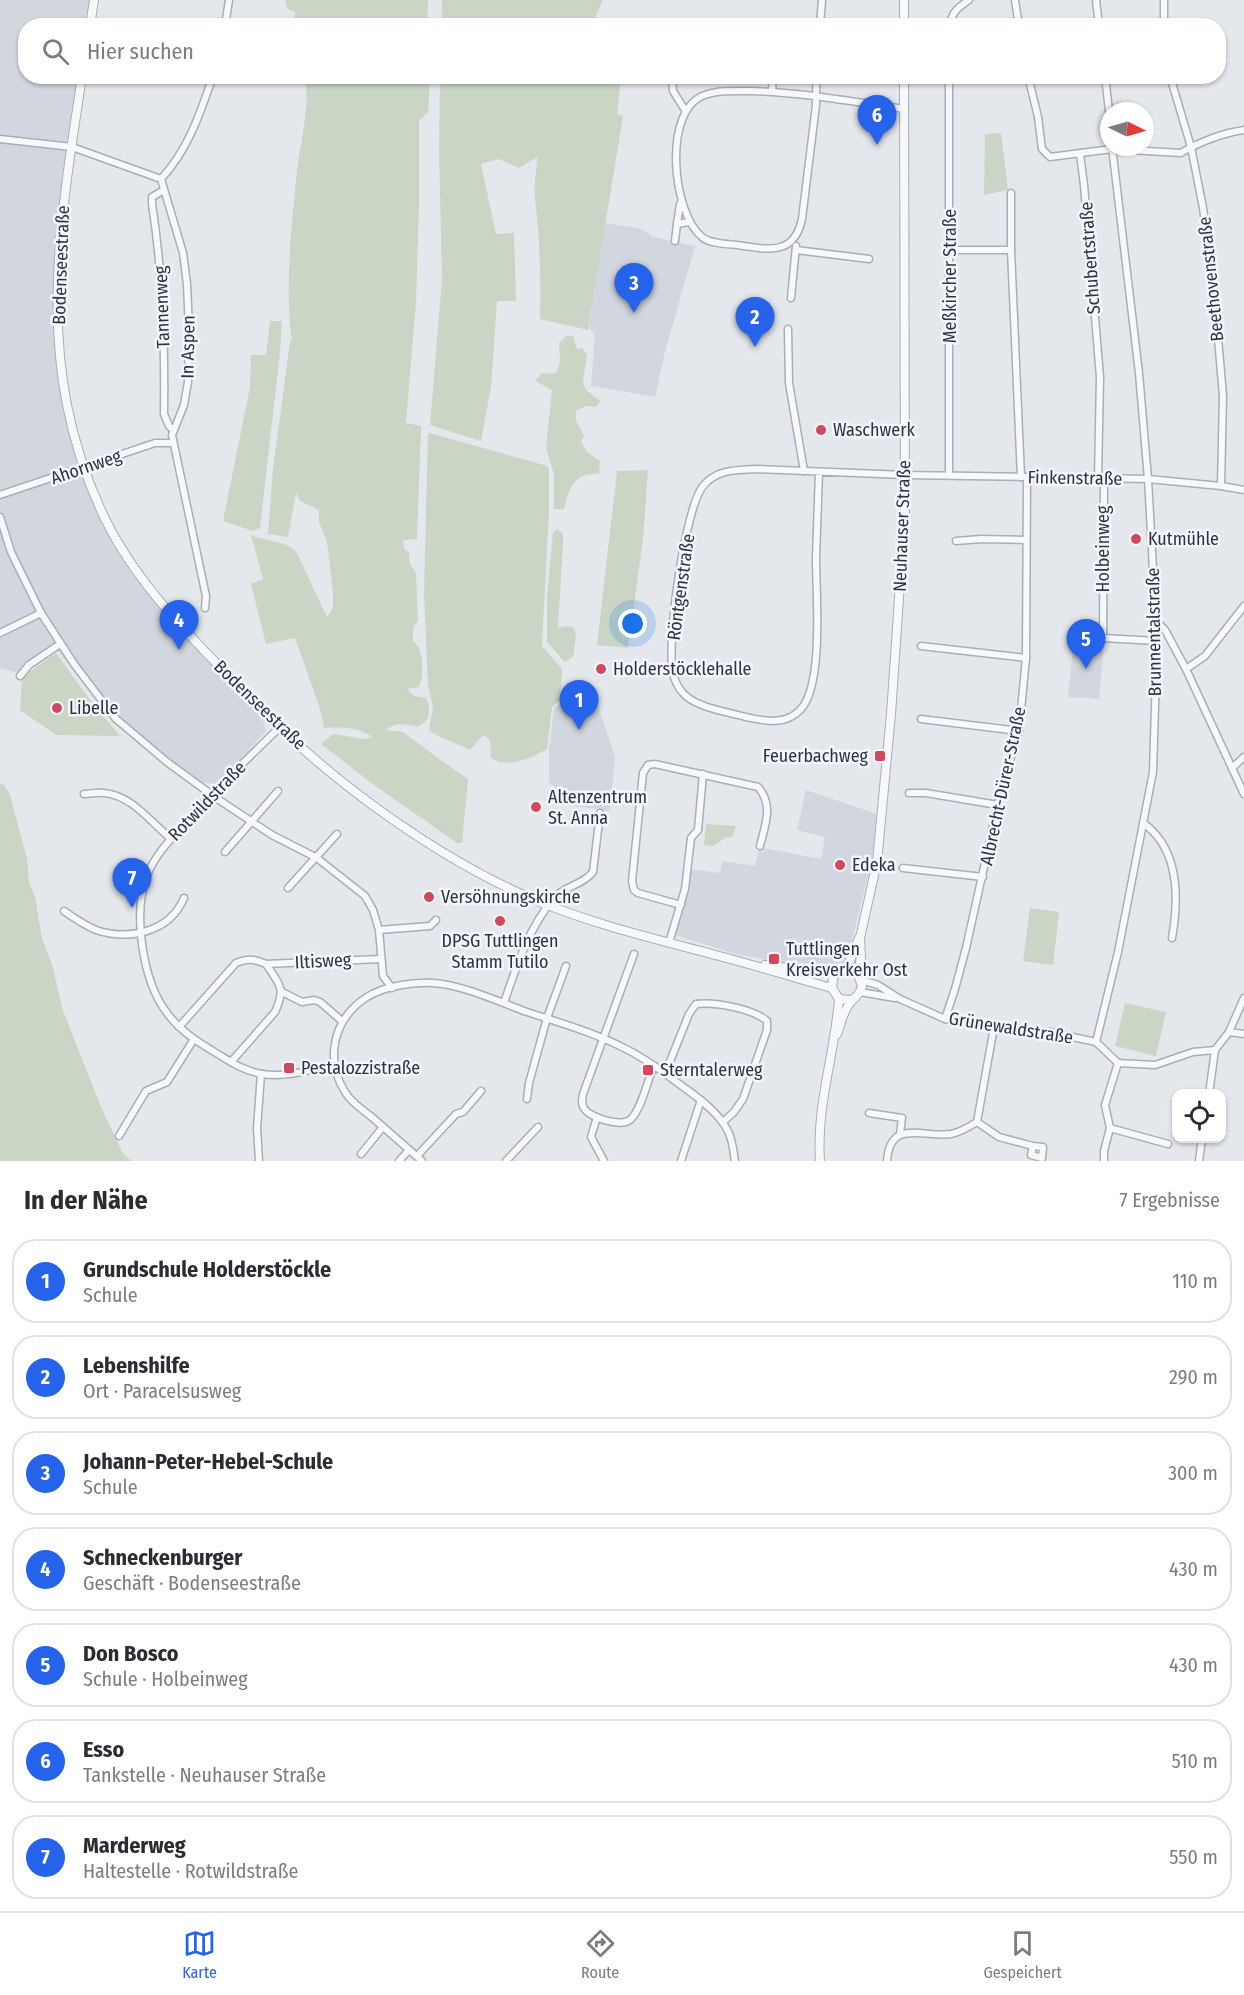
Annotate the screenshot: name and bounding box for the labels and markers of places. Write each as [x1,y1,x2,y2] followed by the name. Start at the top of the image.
[858,96,896,145] pin: 6
[614,264,654,313] pin: 3
[736,298,774,347] pin: 2
[833,419,915,441] place label: Waschwerk
[814,423,828,437] marker: Waschwerk
[1148,528,1219,550] place label: Kutmühle
[1129,532,1143,546] marker: Kutmühle
[160,600,198,650] pin: 4
[1066,620,1106,669] pin: 5
[613,658,752,680] place label: Holderstöcklehalle
[594,662,608,676] marker: Holderstöcklehalle
[560,680,598,730] pin: 1
[69,697,118,719] place label: Libelle
[50,701,64,715] marker: Libelle
[763,745,869,767] place label: Feuerbachweg
[873,749,887,763] marker: Feuerbachweg
[548,786,647,829] place label: Altenzentrum St. Anna
[529,800,543,814] marker: Altenzentrum St. Anna
[852,854,896,876] place label: Edeka
[112,858,152,908] pin: 7
[833,858,847,872] marker: Edeka
[441,886,581,908] place label: Versöhnungskirche
[422,890,436,904] marker: Versöhnungskirche
[493,914,507,928] marker: DPSG Tuttlingen Stamm Tutilo
[442,930,558,973] place label: DPSG Tuttlingen Stamm Tutilo
[786,938,907,981] place label: Tuttlingen Kreisverkehr Ost
[767,952,781,966] marker: Tuttlingen Kreisverkehr Ost
[301,1057,420,1079] place label: Pestalozzistraße
[660,1059,763,1081] place label: Sterntalerweg
[282,1061,296,1075] marker: Pestalozzistraße
[641,1063,655,1077] marker: Sterntalerweg

